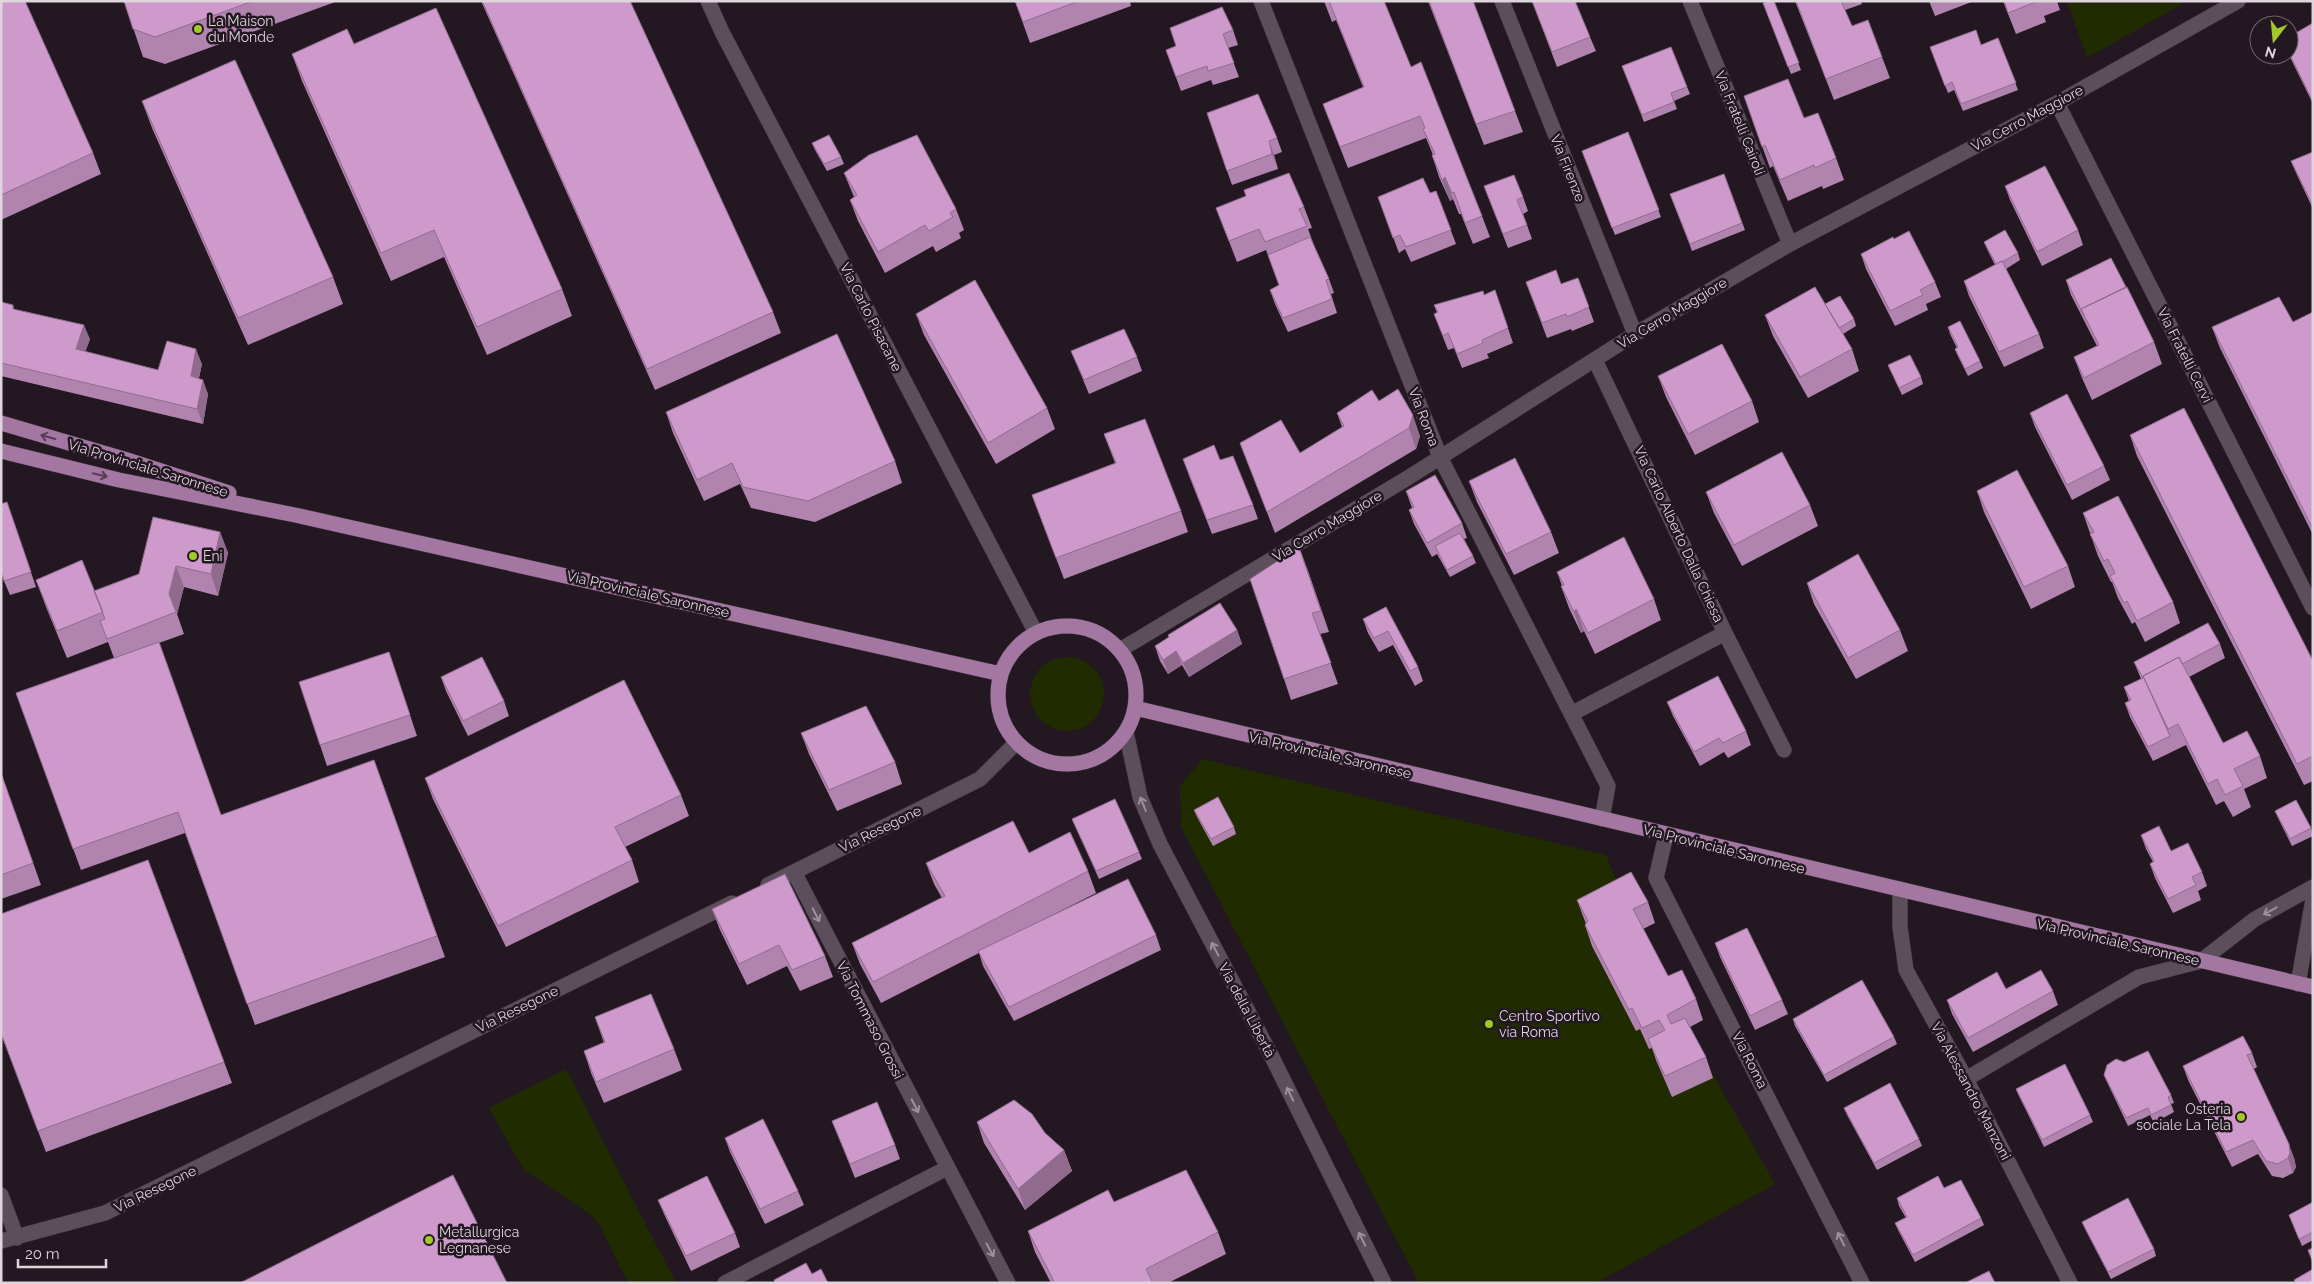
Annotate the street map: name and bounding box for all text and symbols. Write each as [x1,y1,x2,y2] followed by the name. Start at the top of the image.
[208,13,274,45] place label: La Maison du Monde
[2249,15,2299,65] north arrow
[192,23,204,35] marker: La Maison du Monde
[2263,43,2278,62] text: N
[1712,68,1768,178] street label: Via Fratelli Cairoli
[1968,82,2086,154] street label: Via Cerro Maggiore
[1547,132,1589,204] street label: Via Firenze
[837,260,905,374] street label: Via Carlo Pisacane
[1615,274,1729,352] street label: Via Cerro Maggiore
[2154,305,2216,405] street label: Via Fratelli Cervi
[1406,385,1442,449] street label: Via Roma
[41,431,57,441] one-way arrow
[66,436,230,500] street label: Via Provinciale Saronnese
[1631,443,1727,625] street label: Via Carlo Alberto Dalla Chiesa
[91,471,107,480] one-way arrow
[1270,487,1384,565] street label: Via Cerro Maggiore
[203,548,223,564] place label: Eni
[187,550,199,562] marker: Eni
[565,567,731,621] street label: Via Provinciale Saronnese
[1247,728,1413,782] street label: Via Provinciale Saronnese
[1138,797,1147,812] one-way arrow
[836,802,924,856] street label: Via Resegone
[1641,821,1807,877] street label: Via Provinciale Saronnese
[2263,906,2278,916] one-way arrow
[812,907,821,922] one-way arrow
[2035,915,2201,969] street label: Via Provinciale Saronnese
[1210,942,1220,957] one-way arrow
[833,958,907,1082] street label: Via Tommaso Grossi
[1215,960,1279,1060] street label: Via della Libertà
[473,982,561,1036] street label: Via Resegone
[1499,1008,1600,1040] place label: Centro Sportivo via Roma
[1483,1018,1495,1030] marker: Centro Sportivo via Roma
[1928,1019,2014,1163] street label: Via Alessandro Manzoni
[1729,1029,1771,1091] street label: Via Roma
[1285,1086,1295,1101] one-way arrow
[911,1098,920,1113] one-way arrow
[2136,1101,2231,1133] place label: Osteria sociale La Tela
[2235,1111,2247,1123] marker: Osteria sociale La Tela
[111,1162,199,1216] street label: Via Resegone
[439,1224,519,1256] place label: Metallurgica Legnanese
[1357,1232,1367,1247] one-way arrow
[1835,1232,1845,1247] one-way arrow
[423,1234,435,1246] marker: Metallurgica Legnanese
[18,1236,105,1268] scale bar
[986,1242,996,1257] one-way arrow
[25,1245,60,1263] text: 20 m

